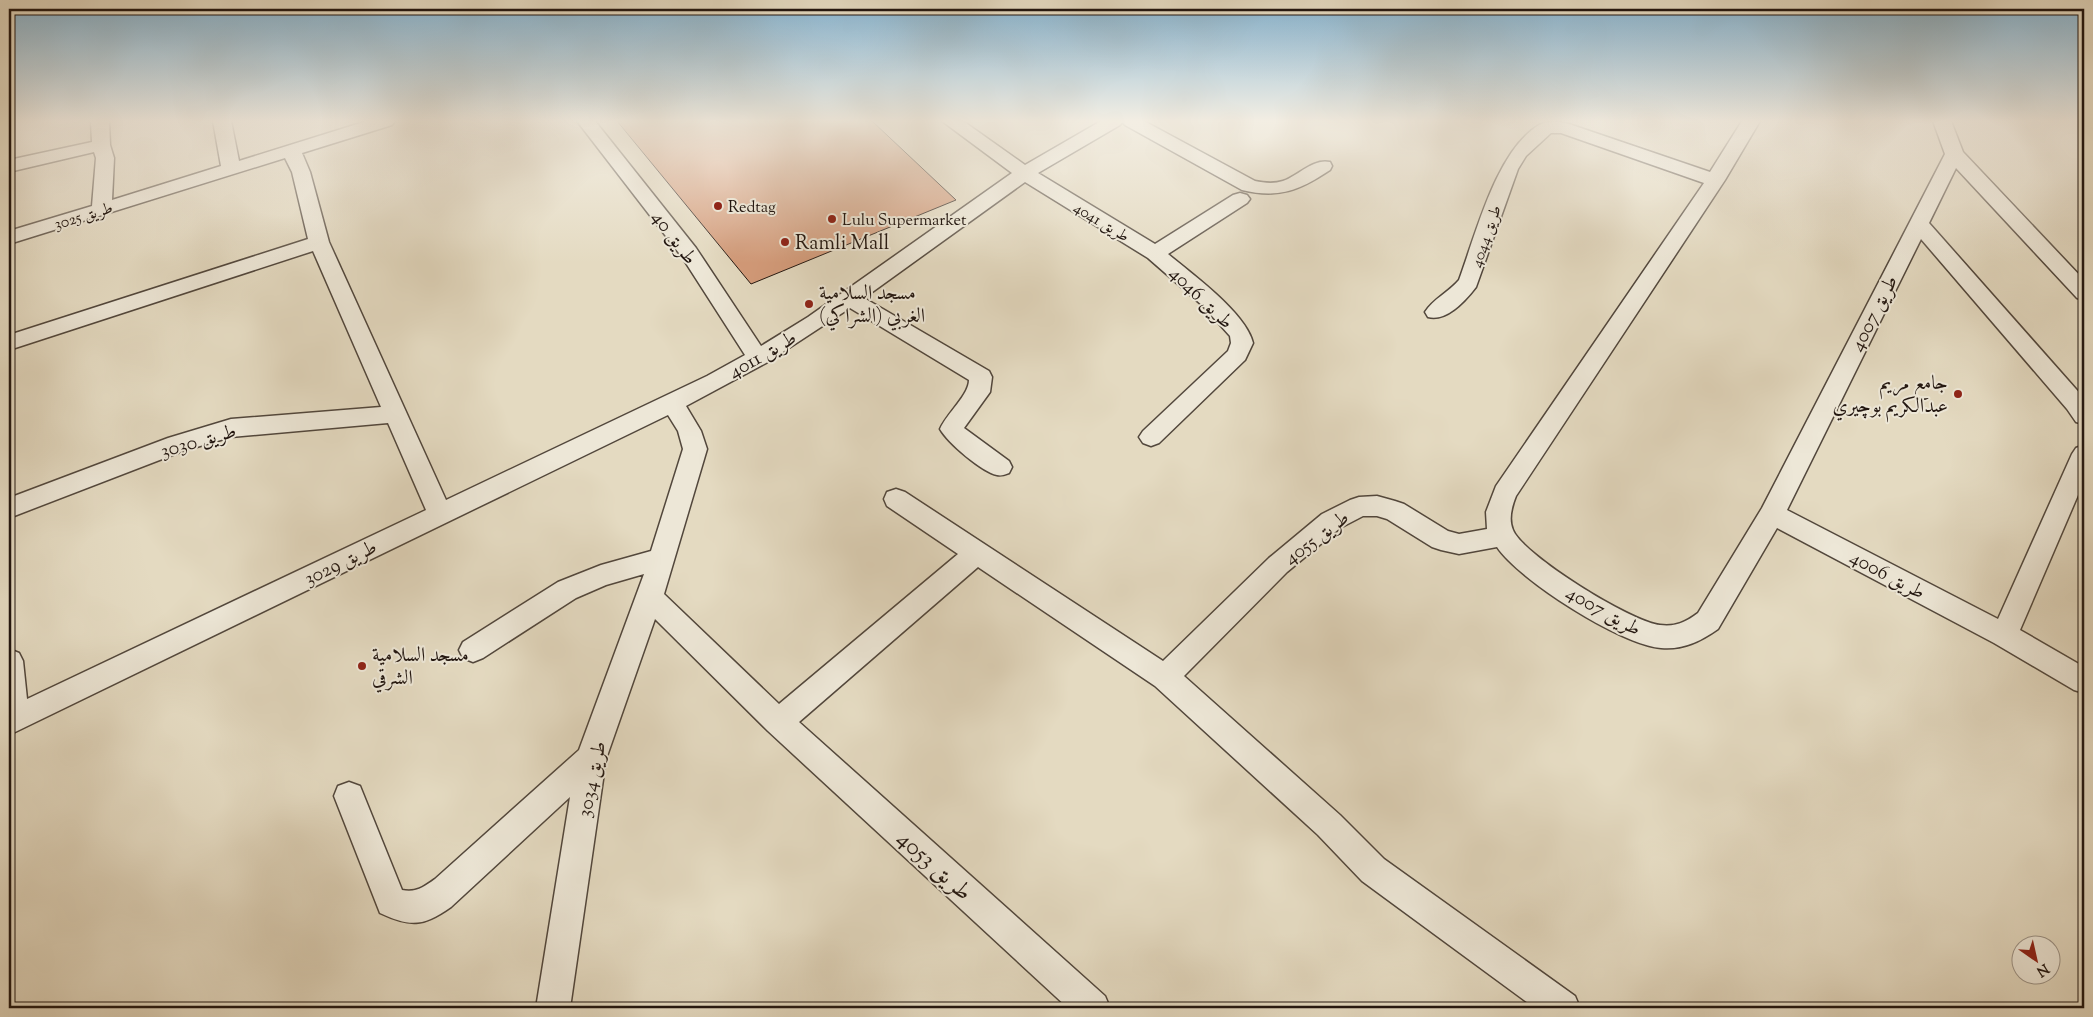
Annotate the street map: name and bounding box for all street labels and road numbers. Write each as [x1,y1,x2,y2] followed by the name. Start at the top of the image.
[1068,197,1133,249] street label: طريق 4041
[52,198,116,237] street label: طريق 3025
[1466,203,1509,271] street label: طريق 4044
[643,205,703,272] street label: طريق 40
[1161,261,1239,337] street label: طريق 4046
[1844,271,1907,357] street label: طريق 4007
[724,325,803,387] street label: طريق 4011
[157,418,240,467] street label: طريق 3030
[1279,505,1356,573] street label: طريق 4055
[300,534,383,594] street label: طريق 3029
[1844,544,1930,608] street label: طريق 4006
[1560,580,1646,645] street label: طريق 4007
[571,739,616,820] street label: طريق 3034
[888,823,979,910] street label: طريق 4053

